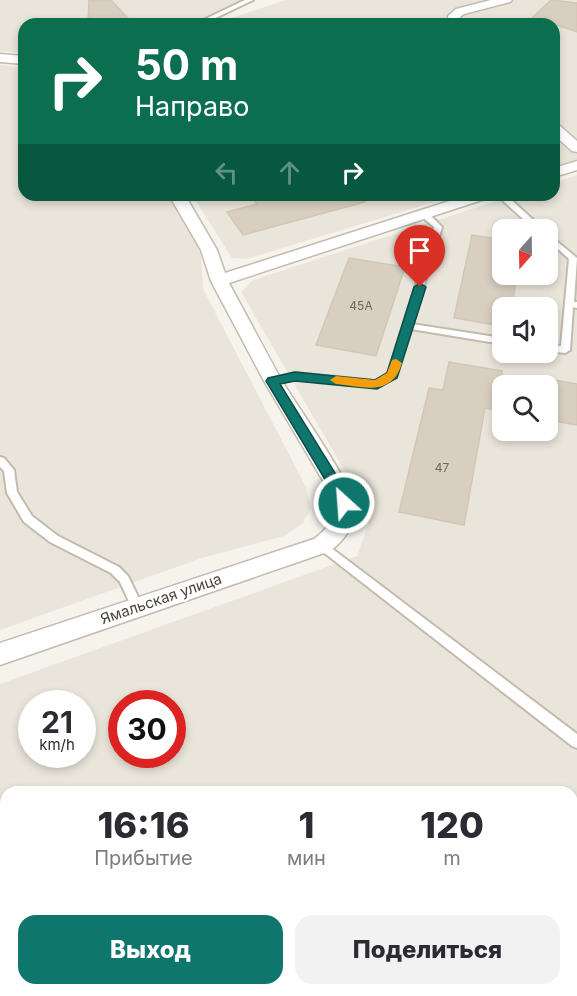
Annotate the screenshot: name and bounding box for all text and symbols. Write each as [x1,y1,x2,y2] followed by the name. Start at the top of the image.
[135,39,238,90] text: 50 m
[36,42,114,120] icon: right
[135,90,250,123] text: Направо
[210,156,243,189] icon: left
[273,156,306,189] icon: ahead
[336,156,369,189] icon: right
[492,219,558,285] north arrow
[492,219,558,441] map controls
[394,225,445,287] pin
[403,234,436,267] icon: arrive
[492,297,558,363] button: sound
[349,298,373,313] house number: 45А
[492,375,558,441] button: search
[435,460,449,475] house number: 47
[312,471,376,535] position arrow
[98,569,224,628] street label: Ямальская улица
[108,690,186,768] speed limit sign: 30
[41,704,73,740] text: 21
[39,735,75,754] text: km/h
[97,803,189,847] text: 16:16
[298,803,314,847] text: 1
[420,803,484,847] text: 120
[94,846,193,870] text: Прибытие
[287,846,326,870] text: мин
[443,846,461,870] text: m
[18,915,283,984] button: Выход
[295,915,560,984] button: Поделиться

